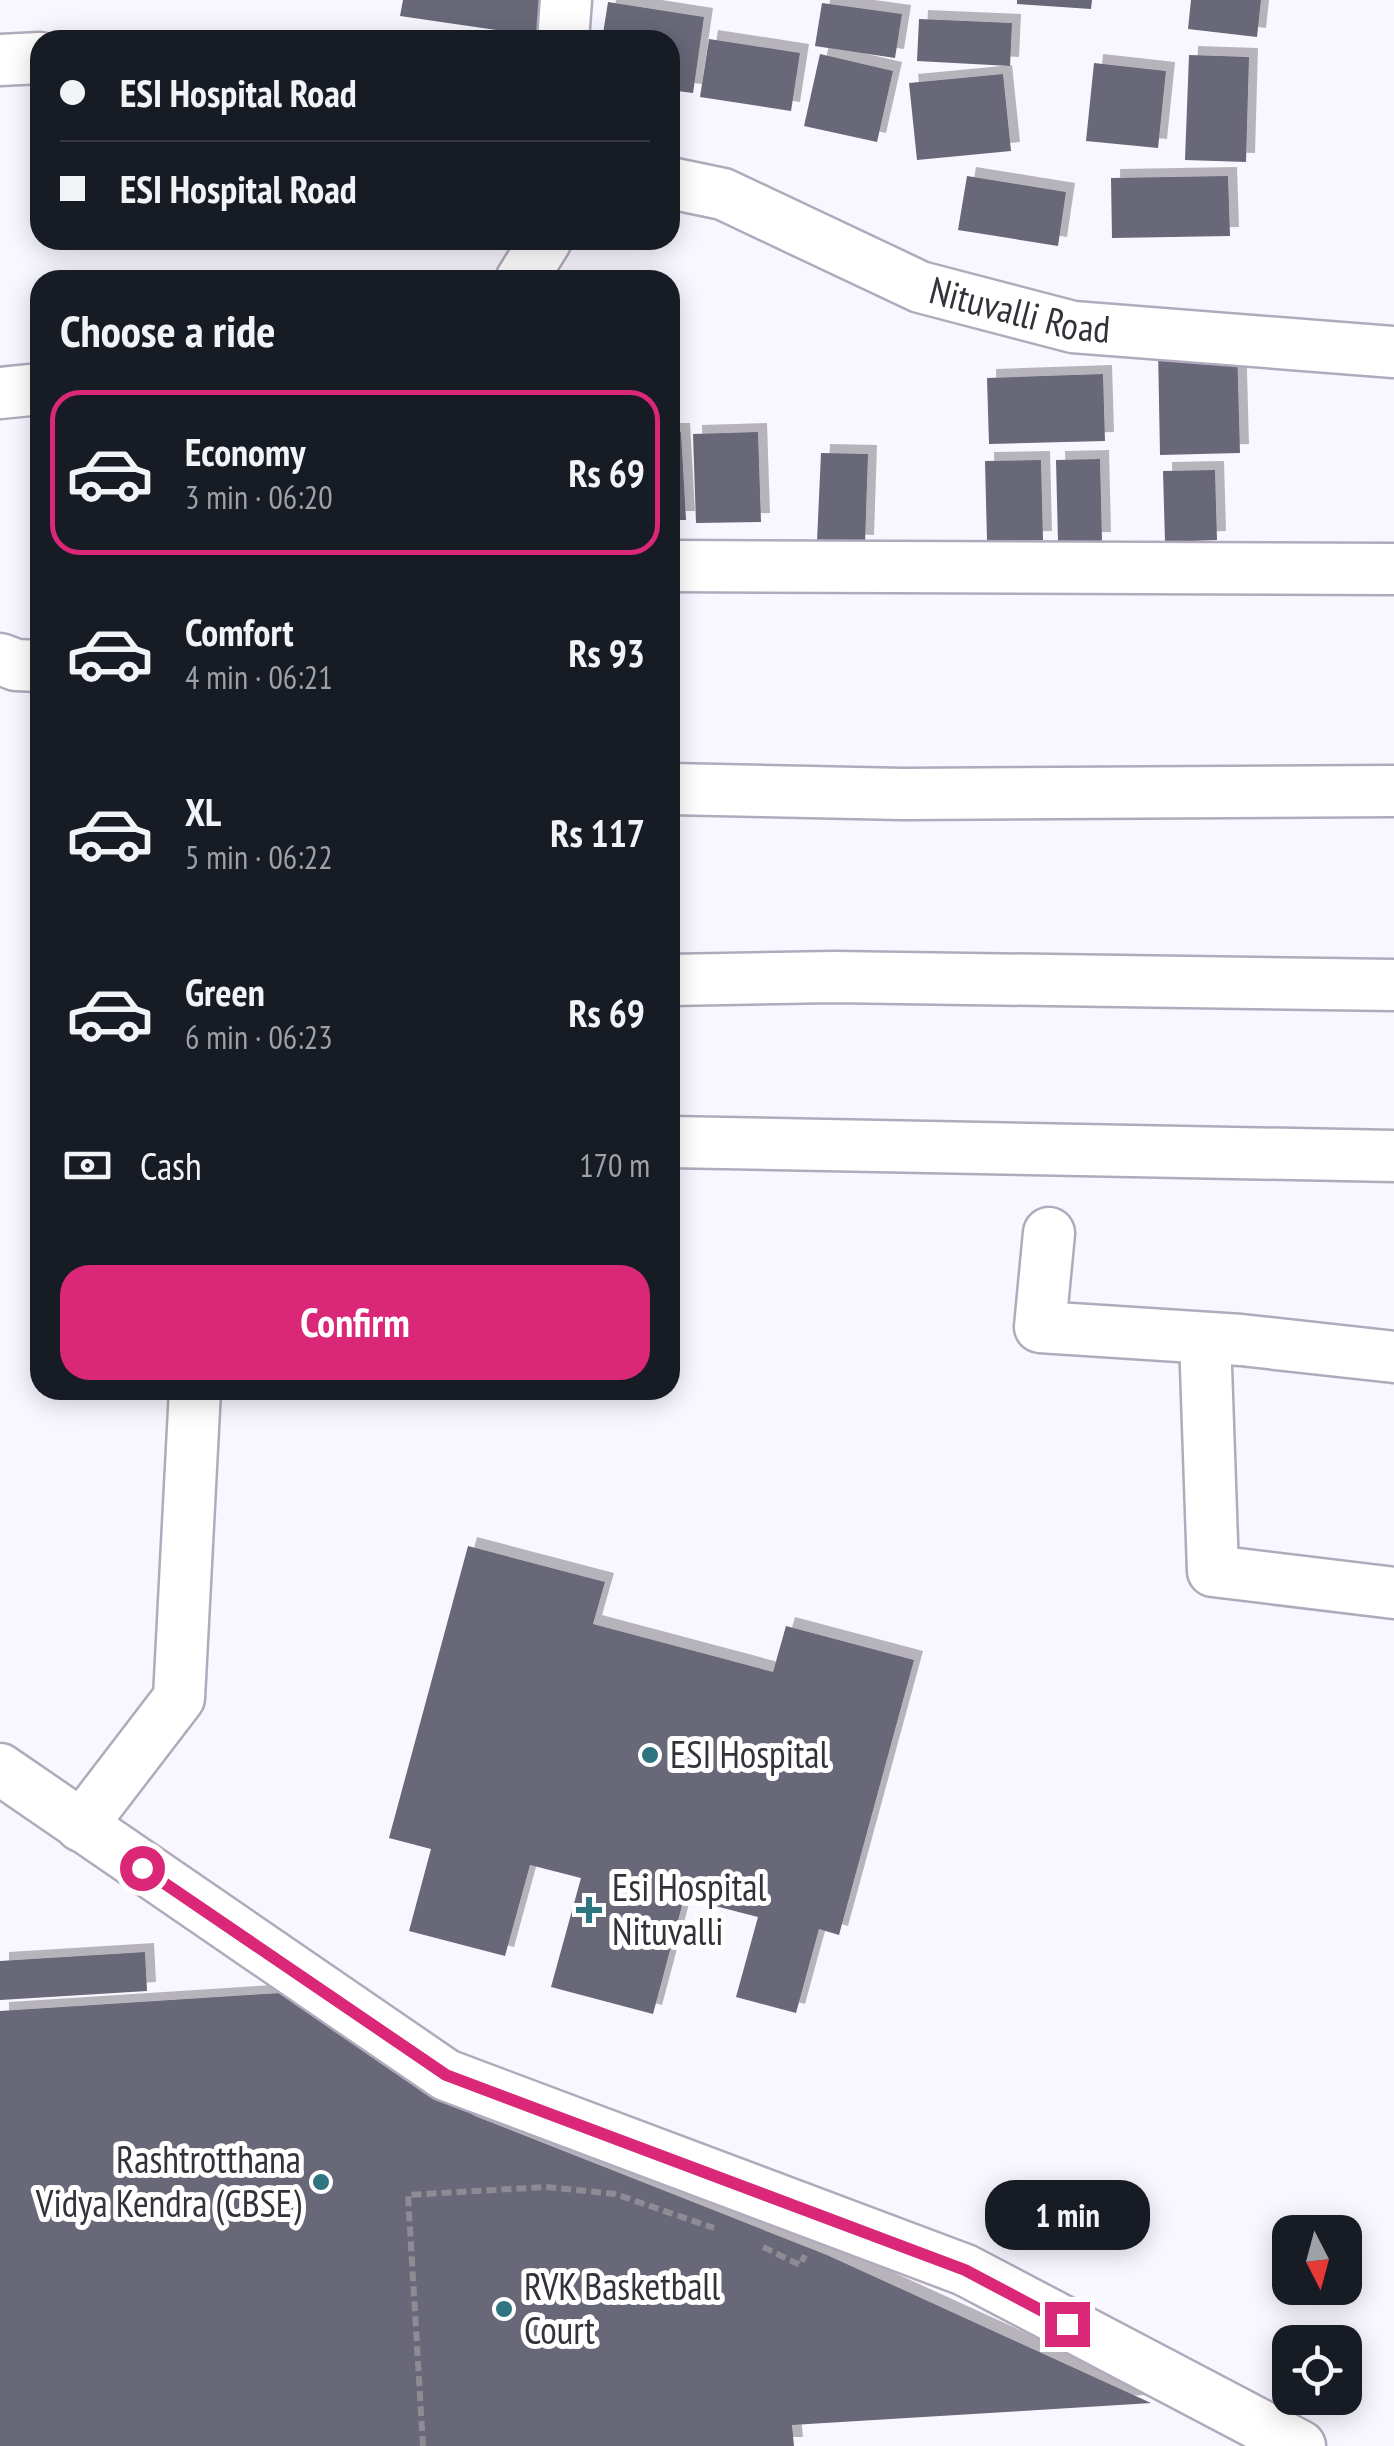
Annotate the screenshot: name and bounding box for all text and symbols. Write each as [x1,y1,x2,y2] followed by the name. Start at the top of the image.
[120,68,357,117] text: ESI Hospital Road
[120,164,357,213] text: ESI Hospital Road
[925,265,1112,353] street label: Nituvalli Road
[60,301,275,359] text: Choose a ride
[185,427,305,476] text: Economy
[65,428,155,518] icon: car
[568,448,645,497] text: Rs 69
[185,476,333,518] text: 3 min · 06:20
[185,607,294,656] text: Comfort
[65,608,155,698] icon: car
[568,628,645,677] text: Rs 93
[185,656,333,698] text: 4 min · 06:21
[185,787,221,836] text: XL
[65,788,155,878] icon: car
[550,808,645,857] text: Rs 117
[185,836,333,878] text: 5 min · 06:22
[185,967,265,1016] text: Green
[65,968,155,1058] icon: car
[568,988,645,1037] text: Rs 69
[185,1016,333,1058] text: 6 min · 06:23
[60,1138,115,1193] icon: cash
[140,1141,202,1190] text: Cash
[579,1144,650,1186] text: 170 m
[60,1265,650,1380] button: Confirm
[670,1729,829,1778] place label: ESI Hospital
[639,1744,661,1766] marker: ESI Hospital
[120,1846,165,1891] route start
[612,1862,767,1955] place label: Esi Hospital Nituvalli
[576,1897,602,1923] marker: Esi Hospital Nituvalli
[35,2134,301,2227] place label: Rashtrotthana Vidya Kendra (CBSE)
[310,2171,332,2193] marker: Rashtrotthana Vidya Kendra (CBSE)
[984,2179,1150,2249] callout: 1 min
[1035,2194,1100,2236] text: 1 min
[1272,2215,1362,2305] north arrow
[1272,2215,1362,2415] map controls
[524,2261,720,2354] place label: RVK Basketball Court
[493,2298,515,2320] marker: RVK Basketball Court
[1045,2302,1090,2347] route end
[1272,2325,1362,2415] button: locate

